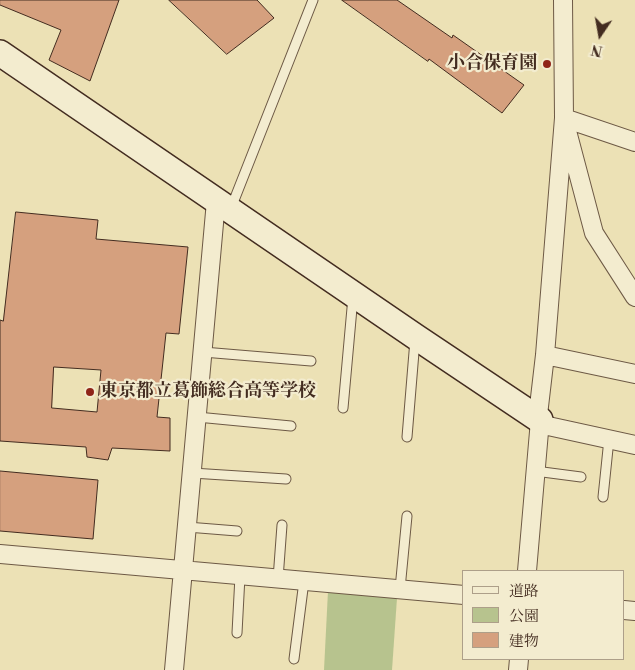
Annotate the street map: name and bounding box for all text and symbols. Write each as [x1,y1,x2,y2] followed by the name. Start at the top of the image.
[575,10,625,60] north arrow
[590,40,604,60] text: N
[447,53,537,75] place label: 小合保育園
[541,58,553,70] marker: 小合保育園
[100,381,316,403] place label: 東京都立葛飾総合高等学校
[84,386,96,398] marker: 東京都立葛飾総合高等学校
[462,570,625,660] legend
[509,582,539,601] text: 道路
[509,607,539,626] text: 公園
[509,632,539,651] text: 建物

